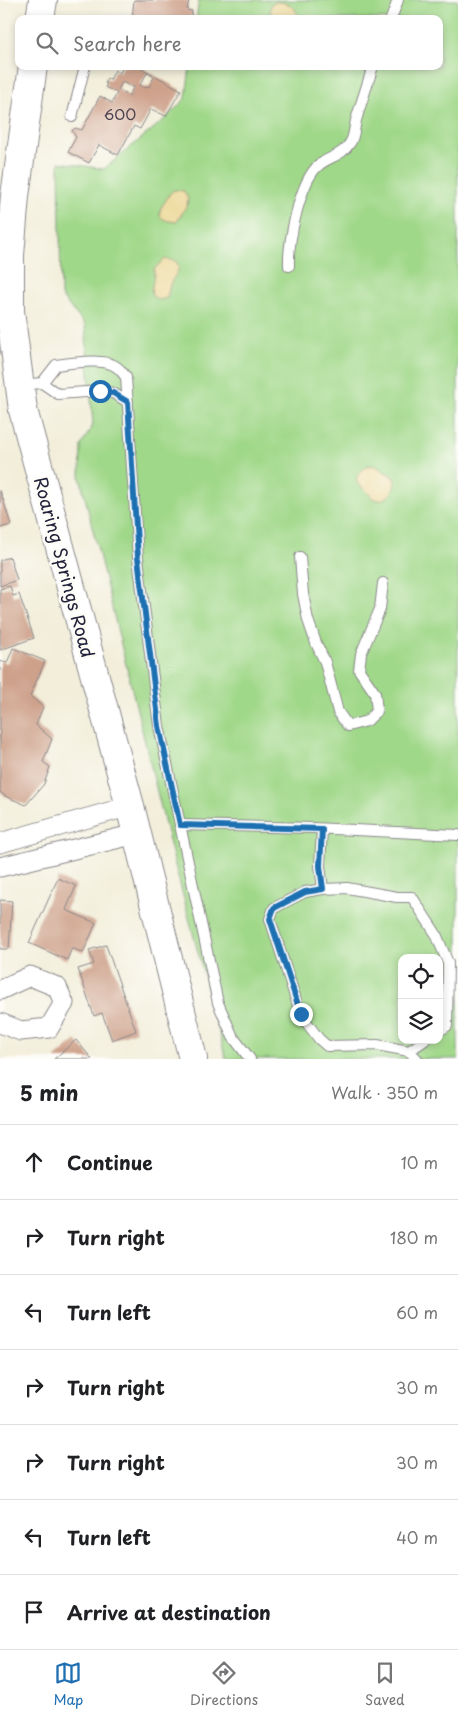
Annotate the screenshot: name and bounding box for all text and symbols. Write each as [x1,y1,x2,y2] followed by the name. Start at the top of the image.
[15,15,443,70] search box
[33,29,61,57] icon: search
[73,29,182,57] text: Search here
[104,102,136,125] house number: 600
[89,380,112,403] route start
[28,474,102,660] street label: Roaring Springs Road
[398,954,443,1044] map controls
[398,954,443,999] button: locate
[398,999,443,1044] button: layers
[290,1003,313,1026] route end
[20,1076,78,1108] text: 5 min
[331,1080,438,1104] text: Walk · 350 m
[20,1148,48,1176] icon: ahead
[67,1148,153,1176] text: Continue
[401,1150,438,1174] text: 10 m
[20,1223,48,1251] icon: right
[67,1223,165,1251] text: Turn right
[390,1225,438,1249] text: 180 m
[20,1298,48,1326] icon: left
[67,1298,151,1326] text: Turn left
[396,1300,438,1324] text: 60 m
[20,1373,48,1401] icon: right
[67,1373,165,1401] text: Turn right
[396,1375,438,1399] text: 30 m
[20,1448,48,1476] icon: right
[67,1448,165,1476] text: Turn right
[396,1450,438,1474] text: 30 m
[20,1523,48,1551] icon: left
[67,1523,151,1551] text: Turn left
[396,1525,438,1549] text: 40 m
[20,1598,48,1626] icon: arrive
[67,1598,271,1626] text: Arrive at destination
[53,1659,83,1710] tab: Map
[190,1659,258,1710] tab: Directions
[365,1659,405,1710] tab: Saved

